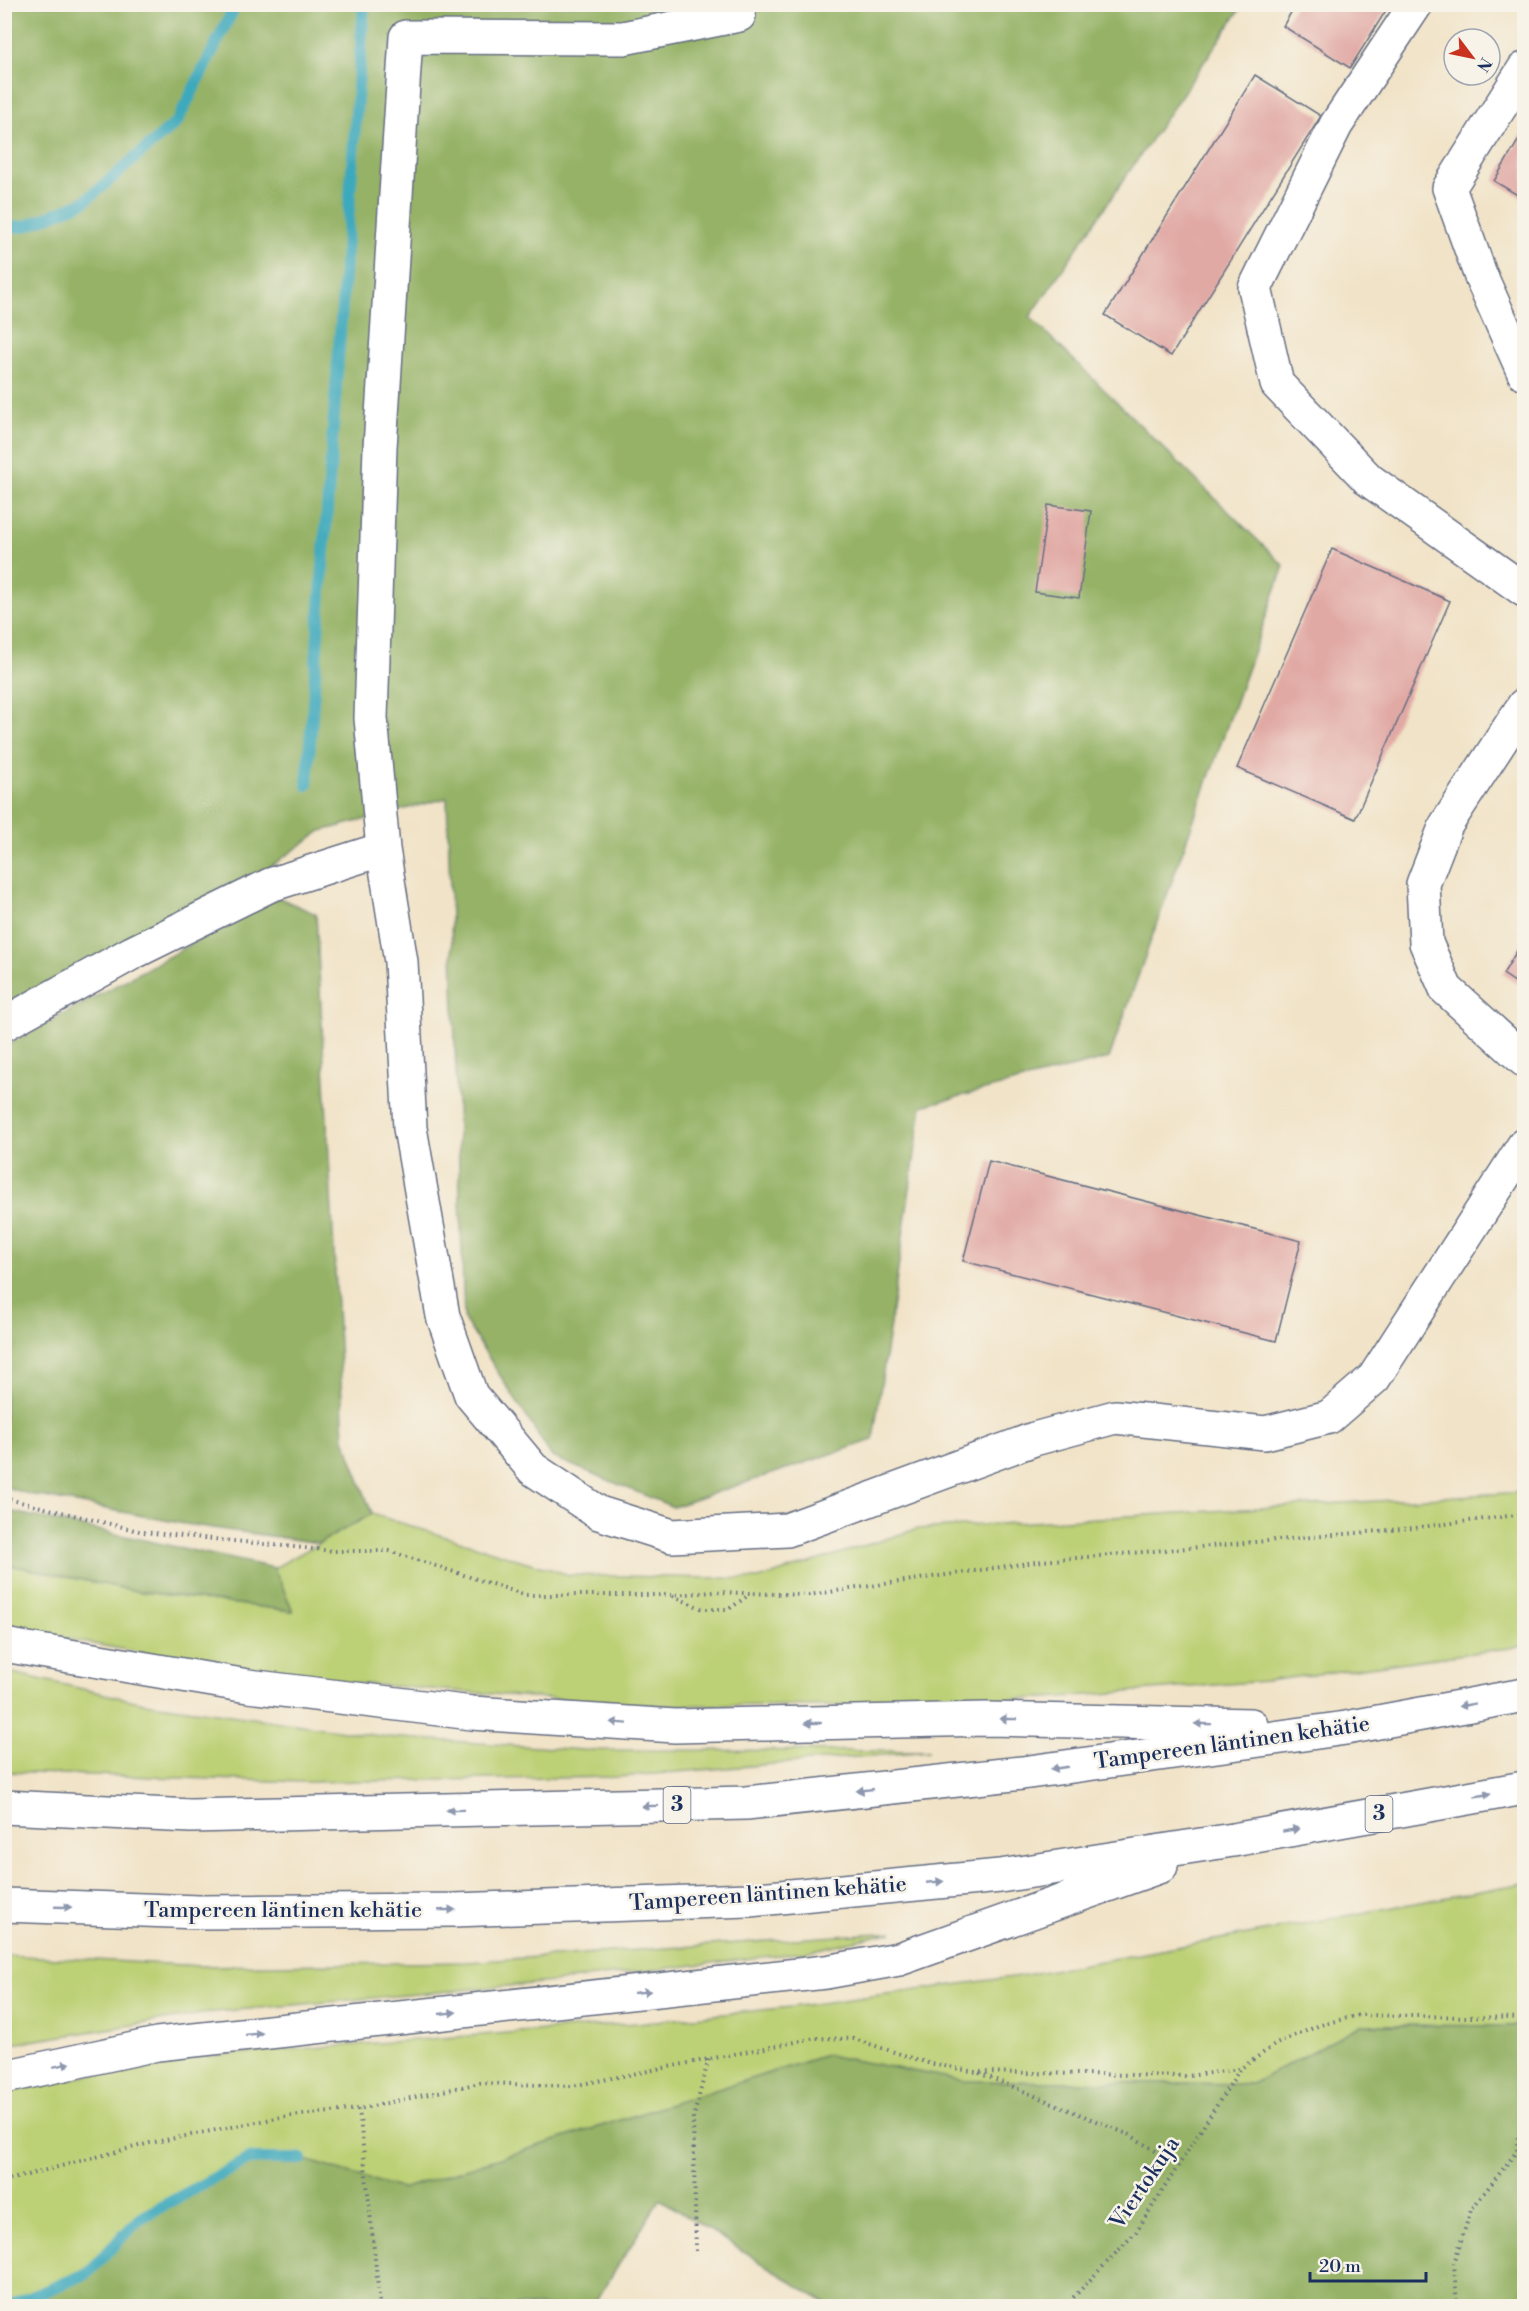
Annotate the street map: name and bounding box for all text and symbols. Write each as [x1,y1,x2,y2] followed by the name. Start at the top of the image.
[1442,27,1502,87] north arrow
[1472,54,1496,75] text: N
[1457,1701,1476,1710] one-way arrow
[1092,1710,1372,1776] street label: Tampereen läntinen kehätie
[999,1714,1018,1724] one-way arrow
[609,1718,628,1727] one-way arrow
[804,1718,823,1728] one-way arrow
[1194,1719,1213,1729] one-way arrow
[1049,1764,1068,1773] one-way arrow
[856,1786,875,1795] one-way arrow
[664,1787,690,1823] road number: 3
[1473,1791,1492,1800] one-way arrow
[1366,1796,1392,1832] road number: 3
[641,1801,660,1810] one-way arrow
[446,1805,465,1815] one-way arrow
[1282,1825,1301,1834] one-way arrow
[628,1871,908,1917] street label: Tampereen läntinen kehätie
[925,1877,944,1887] one-way arrow
[144,1897,422,1924] street label: Tampereen läntinen kehätie
[53,1902,72,1912] one-way arrow
[437,1905,456,1915] one-way arrow
[632,1987,651,1997] one-way arrow
[438,2008,457,2018] one-way arrow
[245,2029,264,2039] one-way arrow
[52,2059,71,2069] one-way arrow
[1104,2131,1186,2235] street label: Viertokuja
[1310,2245,1426,2283] scale bar
[1319,2255,1361,2278] text: 20 m

